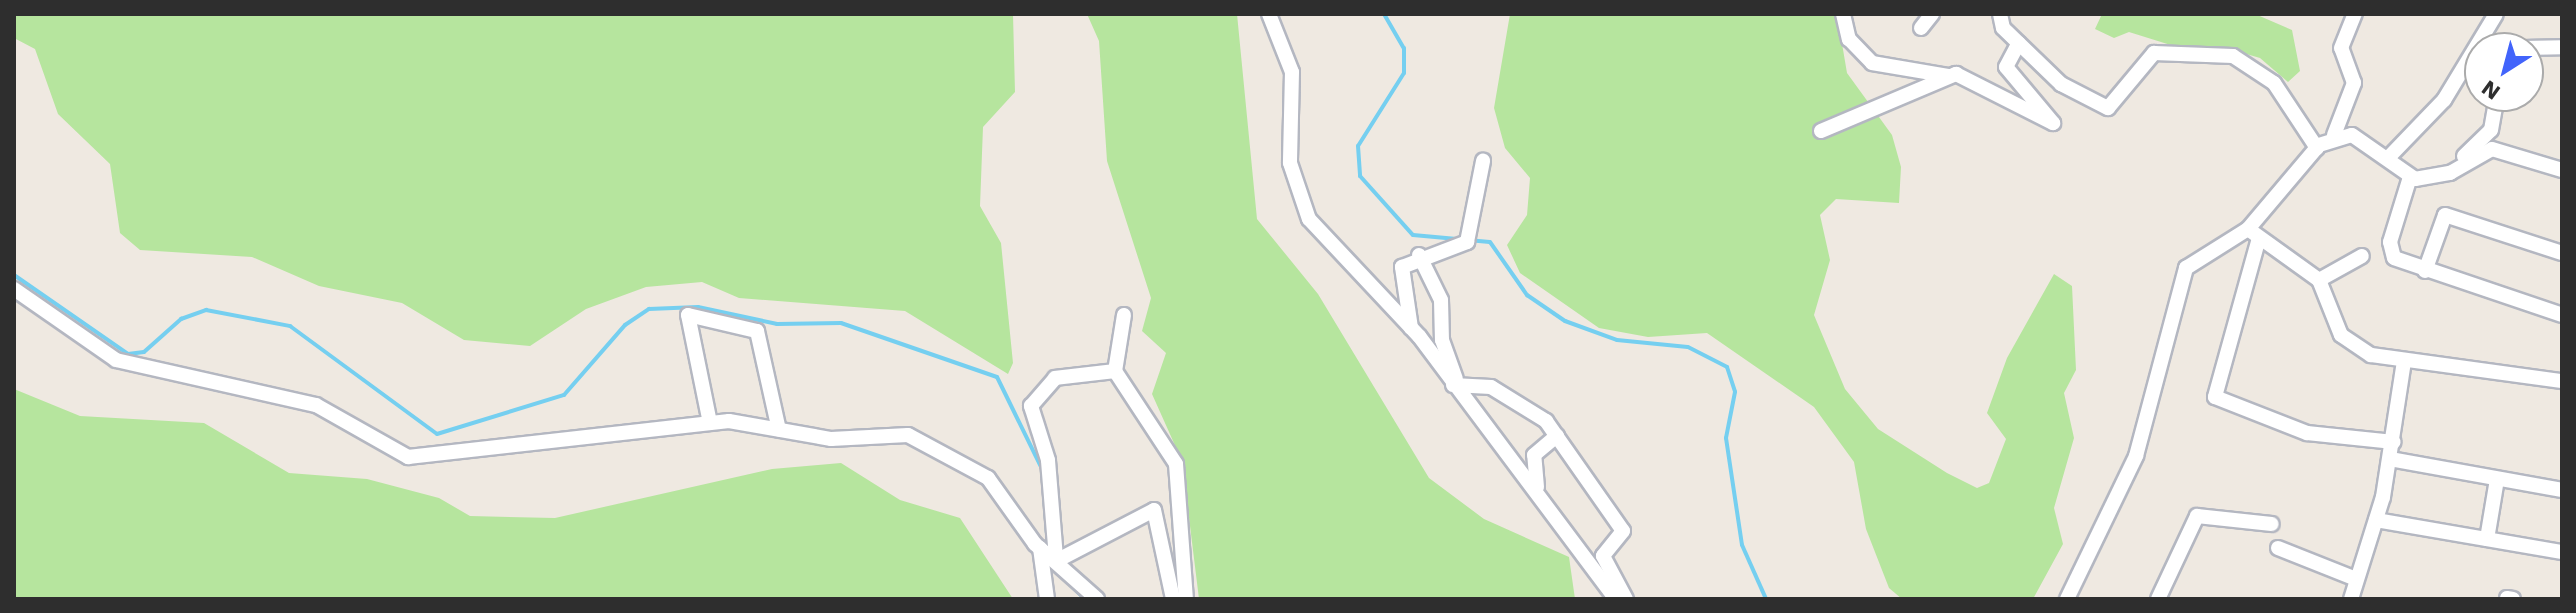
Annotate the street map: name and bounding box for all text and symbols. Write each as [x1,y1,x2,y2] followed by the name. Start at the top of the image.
[2464,32,2544,112] north arrow
[2477,75,2505,105] text: N

